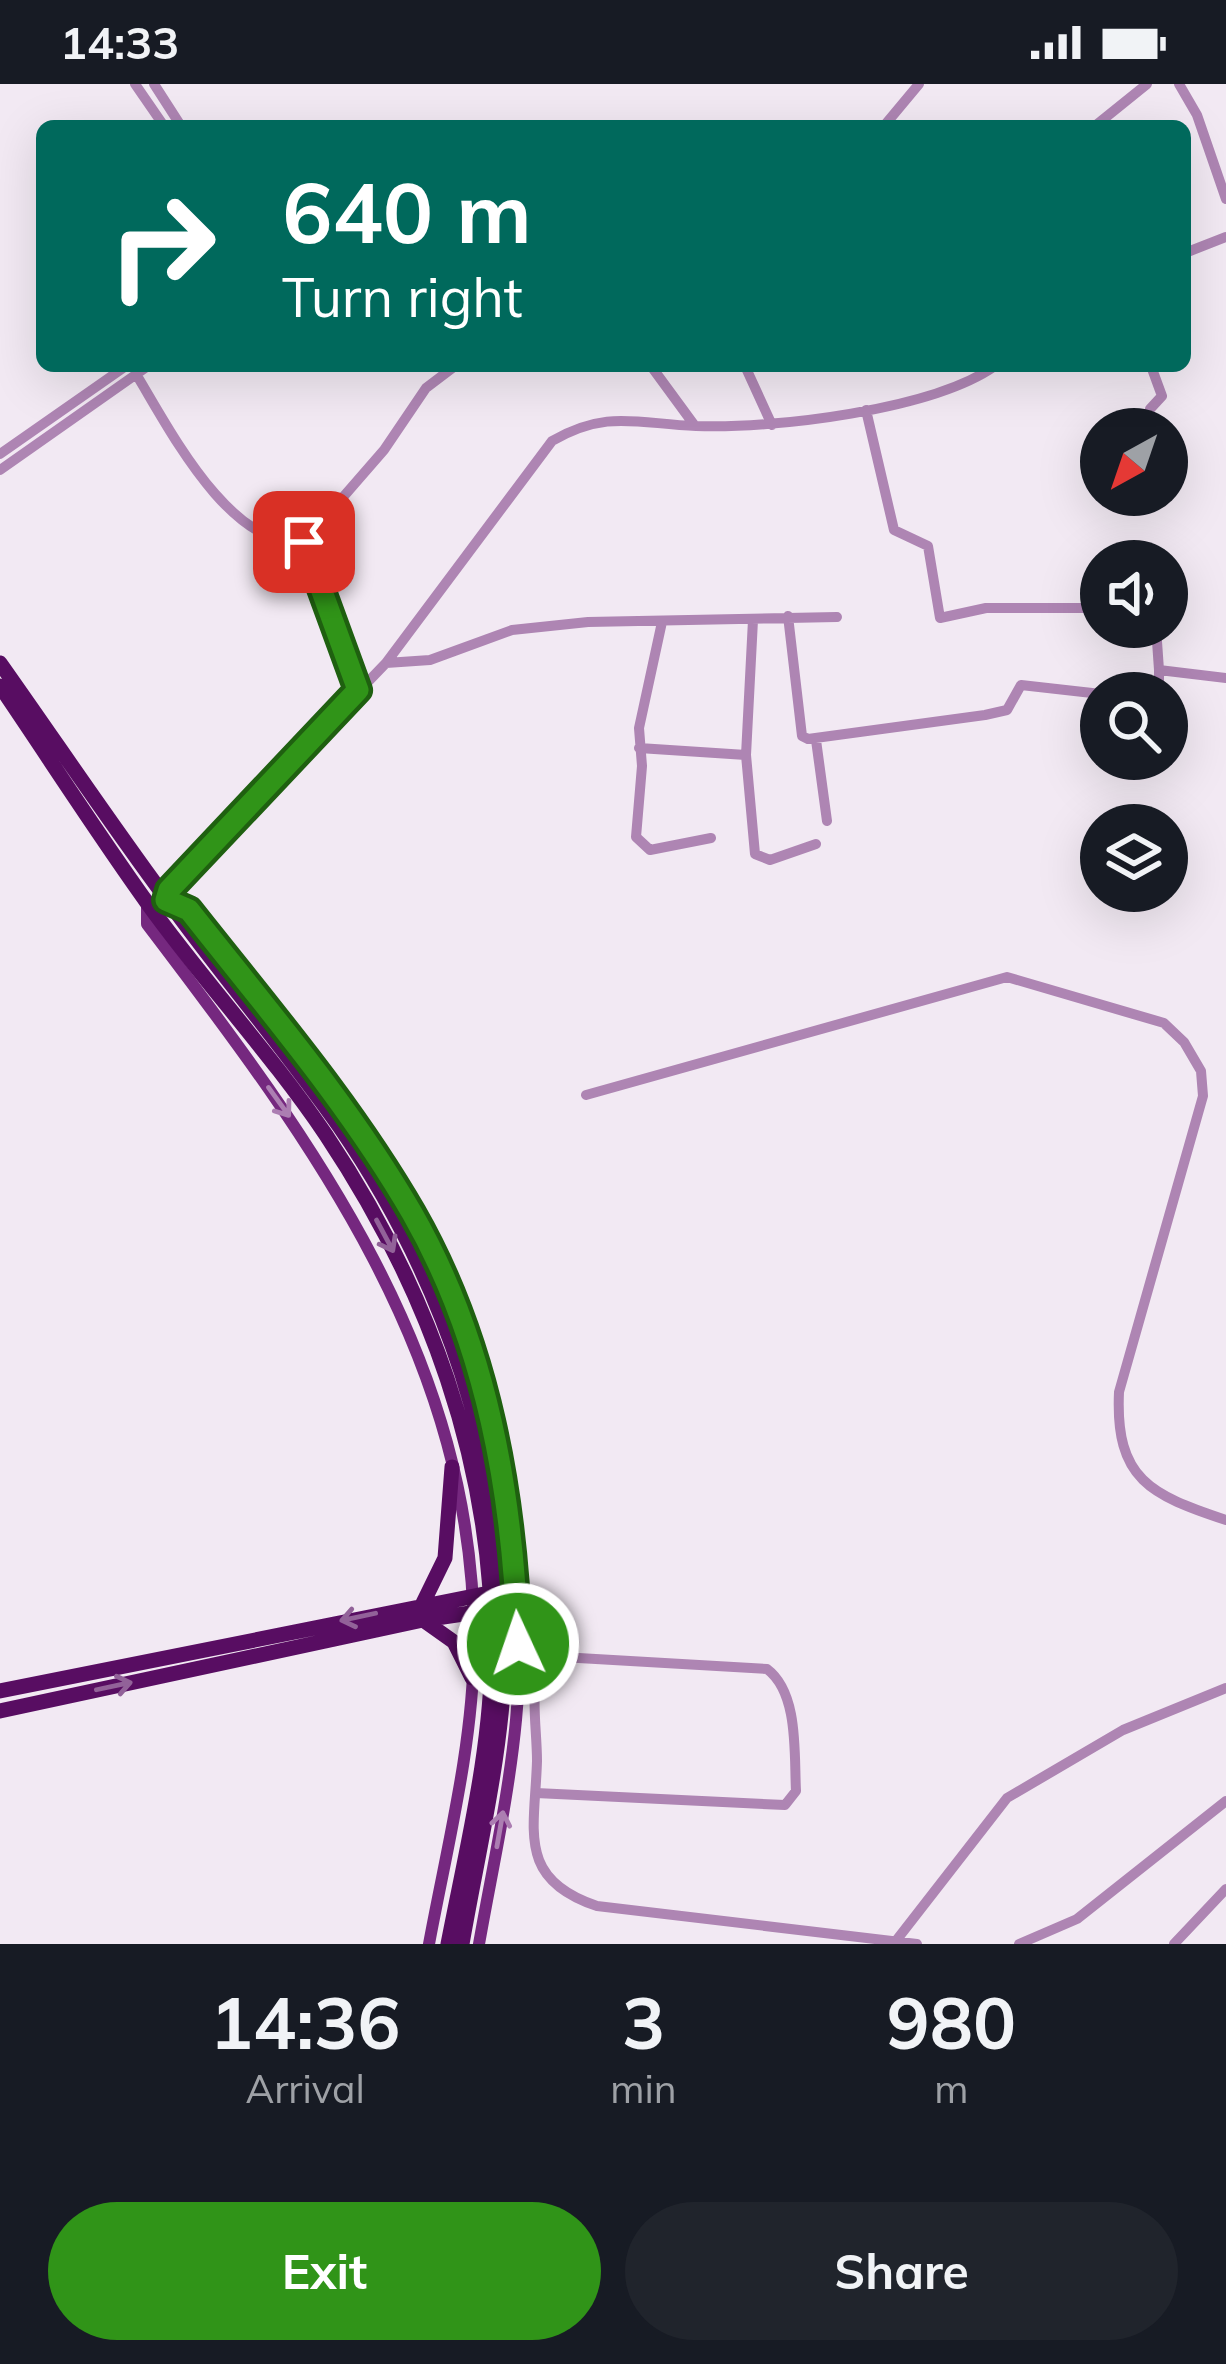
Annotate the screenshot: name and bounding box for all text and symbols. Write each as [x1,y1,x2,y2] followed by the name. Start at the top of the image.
[60,14,179,70] text: 14:33
[282,159,532,264] text: 640 m
[84,168,240,324] icon: right
[282,263,523,331] text: Turn right
[1080,408,1188,516] north arrow
[1080,408,1188,912] map controls
[253,491,355,593] pin
[271,509,337,575] icon: arrive
[1080,540,1188,648] button: sound
[1080,672,1188,780] button: search
[1080,804,1188,912] button: layers
[265,1085,291,1118] one-way arrow
[374,1217,397,1252] one-way arrow
[455,1581,581,1707] position arrow
[340,1606,378,1629] one-way arrow
[95,1674,133,1697] one-way arrow
[489,1810,512,1849] one-way arrow
[210,1977,400,2067] text: 14:36
[622,1977,665,2067] text: 3
[887,1977,1016,2067] text: 980
[246,2064,365,2113] text: Arrival
[610,2064,677,2113] text: min
[934,2064,968,2113] text: m
[48,2202,601,2340] button: Exit
[625,2202,1178,2340] button: Share

